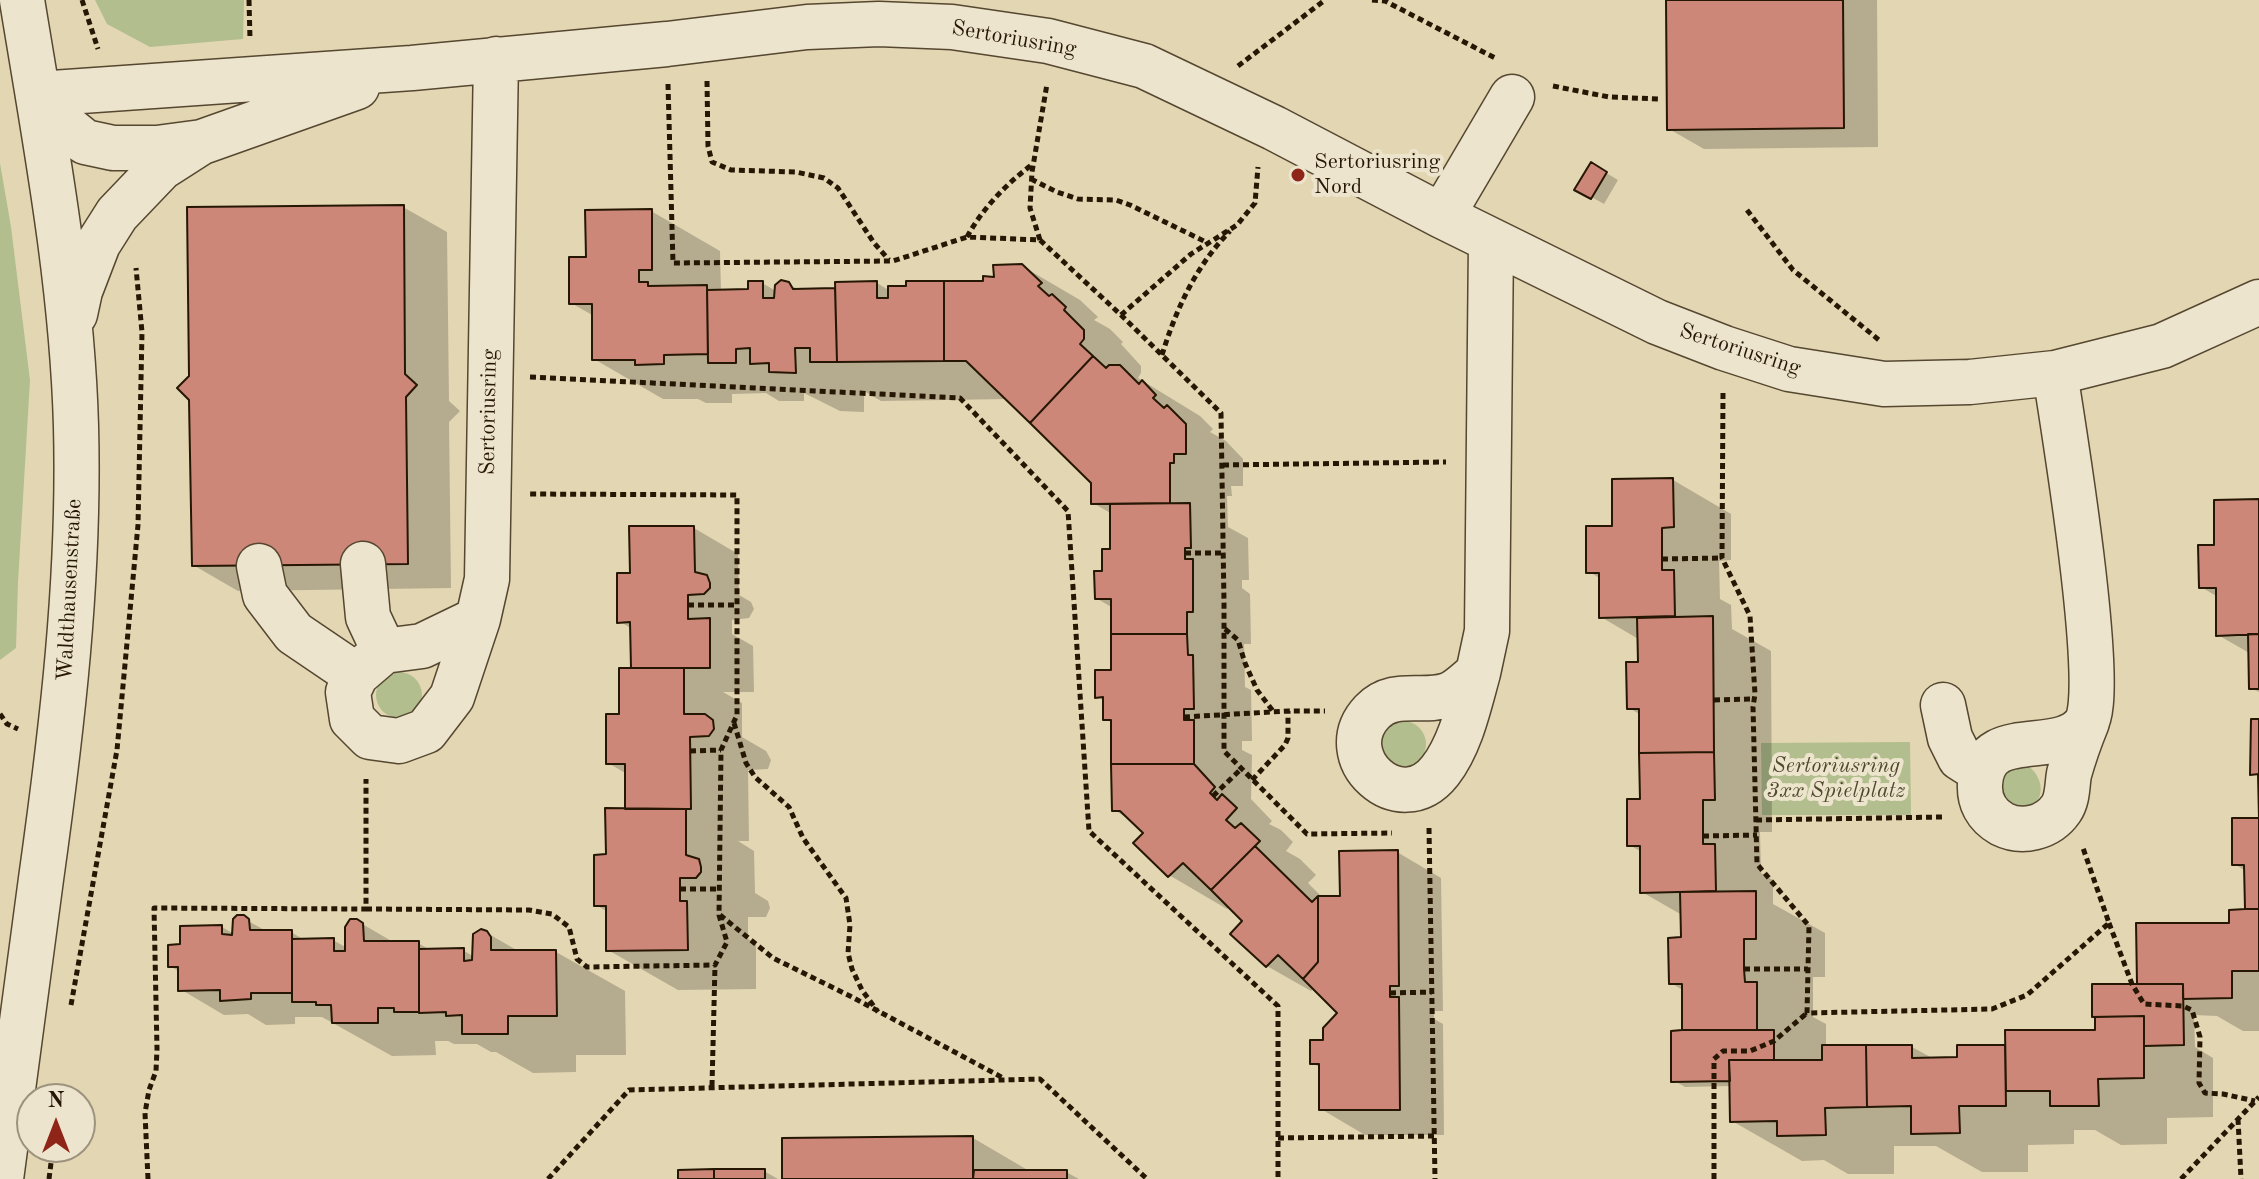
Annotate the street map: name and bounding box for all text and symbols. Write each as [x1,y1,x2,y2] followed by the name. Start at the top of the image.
[949,15,1079,63] street label: Sertoriusring
[1314,149,1440,200] place label: Sertoriusring Nord
[1289,166,1307,184] marker: Sertoriusring Nord
[1676,318,1804,382] street label: Sertoriusring
[475,349,503,475] street label: Sertoriusring
[52,498,88,682] street label: Waldthausenstraße
[1767,753,1905,804] park label: Sertoriusring 3xx Spielplatz
[16,1083,96,1163] north arrow
[48,1090,64,1112] text: N

